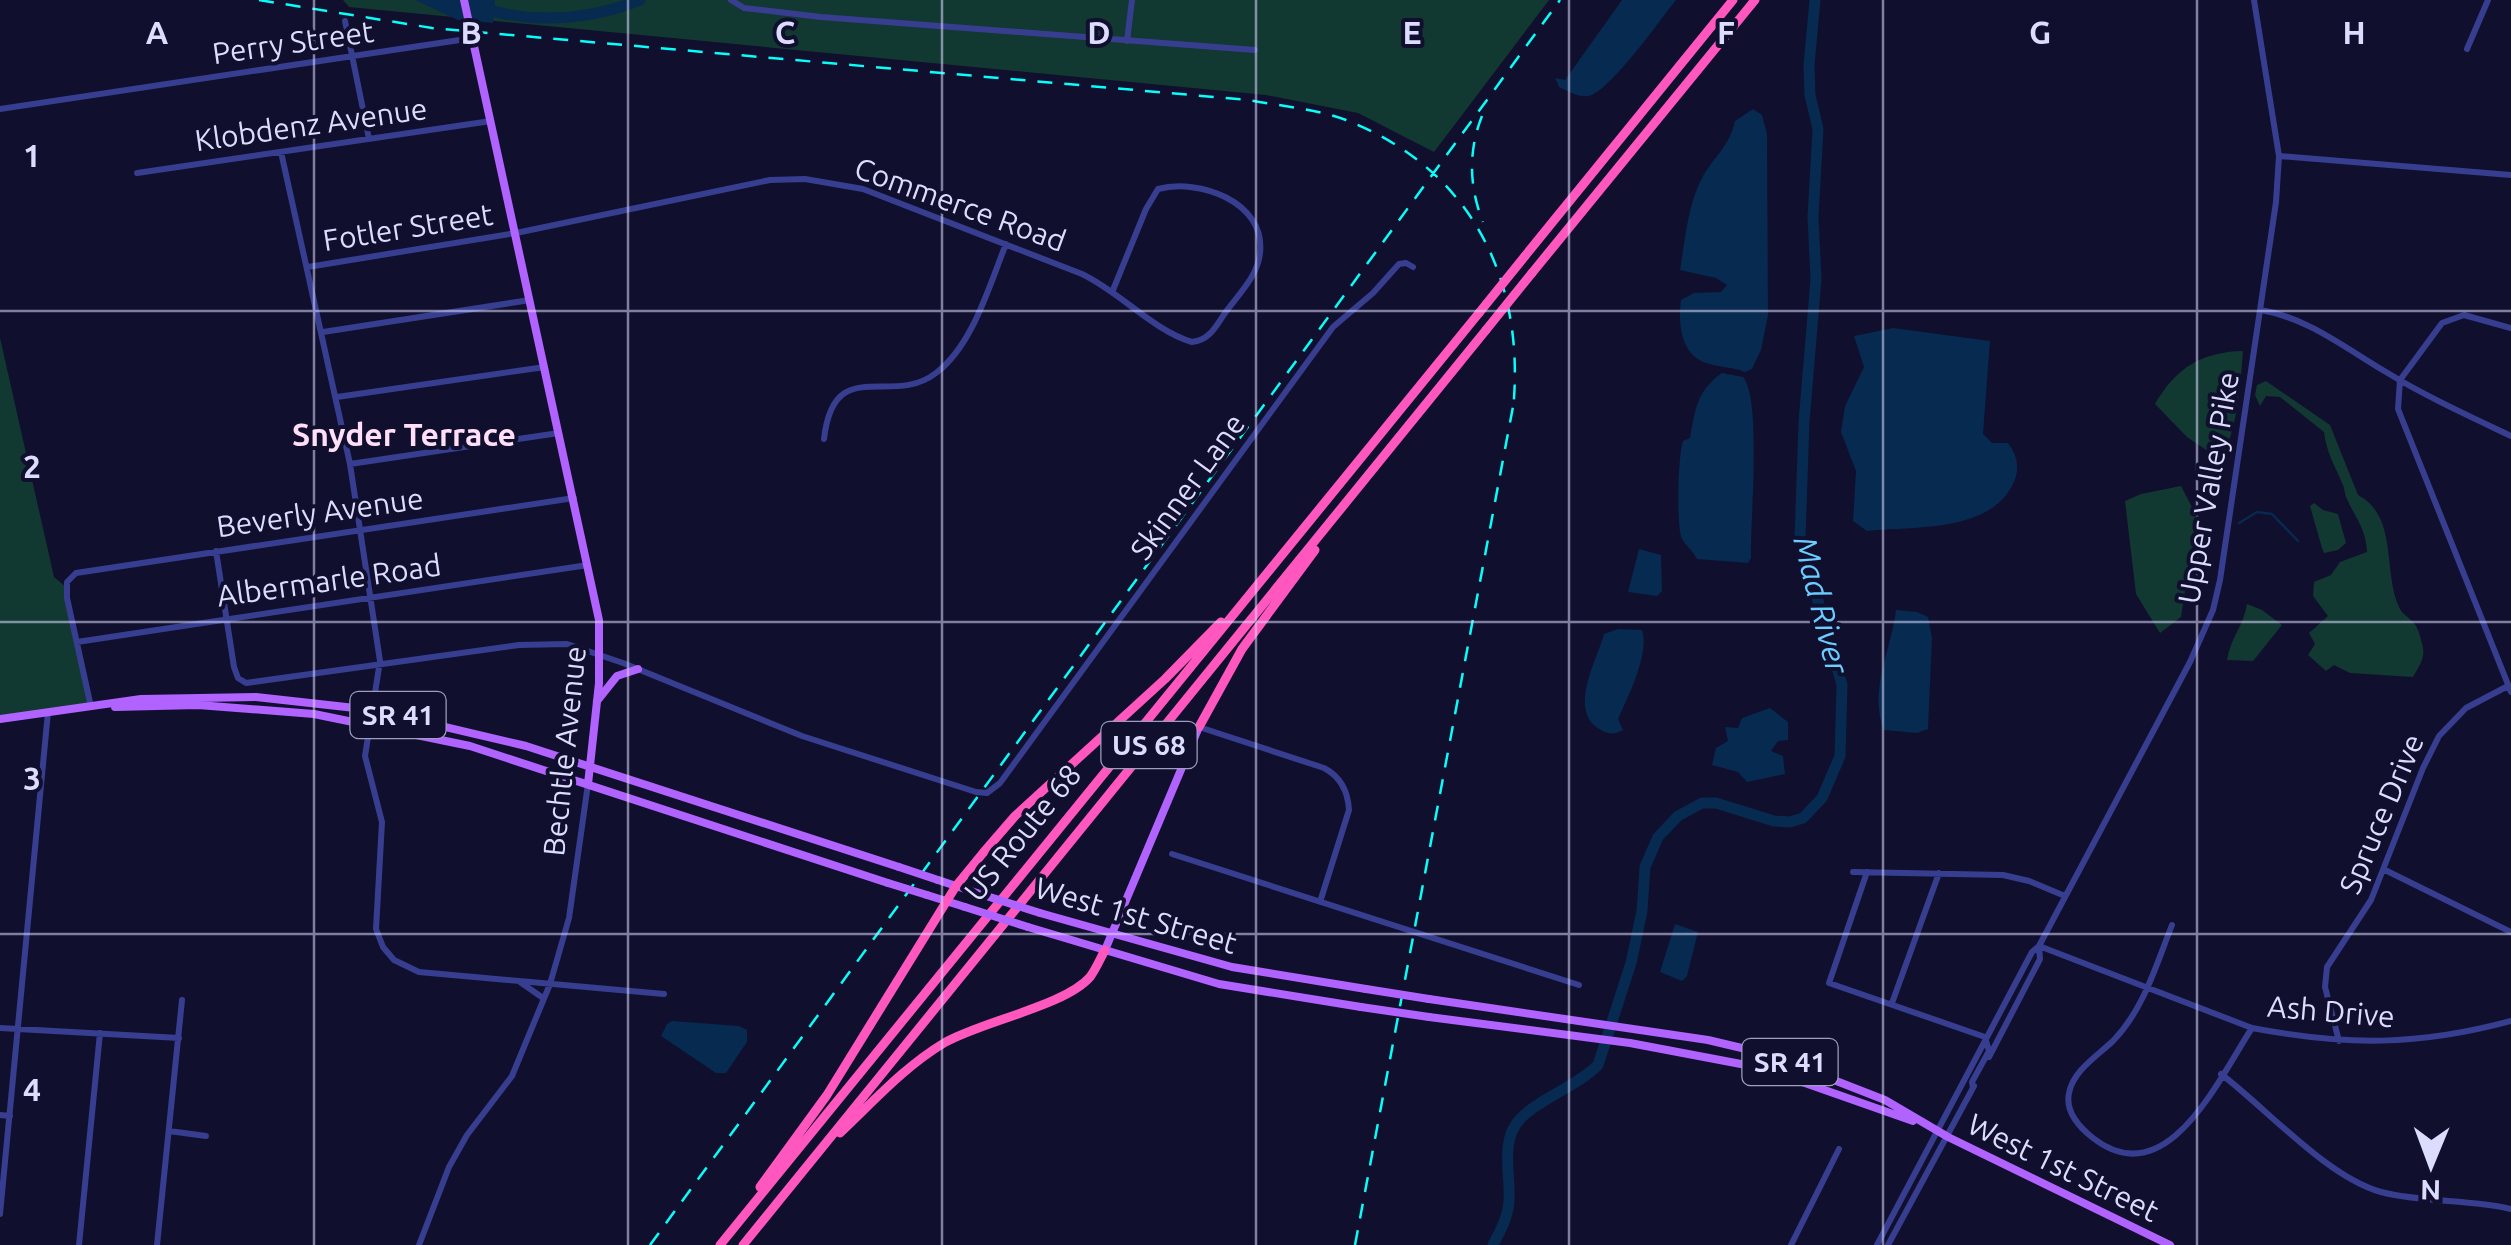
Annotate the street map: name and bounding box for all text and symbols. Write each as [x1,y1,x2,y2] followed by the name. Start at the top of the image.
[146,14,169,50] text: A
[210,14,376,70] street label: Perry Street
[460,14,482,50] text: B
[775,14,795,50] text: C
[1087,14,1111,50] text: D
[1402,14,1422,50] text: E
[1717,14,1735,50] text: F
[2029,14,2051,50] text: G
[2342,14,2366,50] text: H
[193,91,429,157] street label: Klobdenz Avenue
[23,137,41,173] text: 1
[850,150,1070,258] street label: Commerce Road
[320,197,495,257] street label: Fotler Street
[2171,369,2245,606] street label: Upper Valley Pike
[1123,407,1251,566] street label: Skinner Lane
[292,416,516,452] district label: Snyder Terrace
[23,448,41,484] text: 2
[214,481,425,543] street label: Beverly Avenue
[1787,532,1857,678] water label: Mad River
[215,547,443,613] street label: Albermarle Road
[536,644,592,858] street label: Bechtle Avenue
[350,692,446,738] road number: SR 41
[1102,722,1196,768] road number: US 68
[2332,729,2430,898] street label: Spruce Drive
[957,757,1087,907] street label: US Route 68
[23,760,41,796] text: 3
[1032,870,1241,960] street label: West 1st Street
[2266,988,2396,1034] street label: Ash Drive
[1742,1039,1838,1085] road number: SR 41
[23,1071,41,1107] text: 4
[1963,1106,2165,1228] street label: West 1st Street
[2381,1115,2481,1215] north arrow
[2420,1175,2441,1206] text: N

